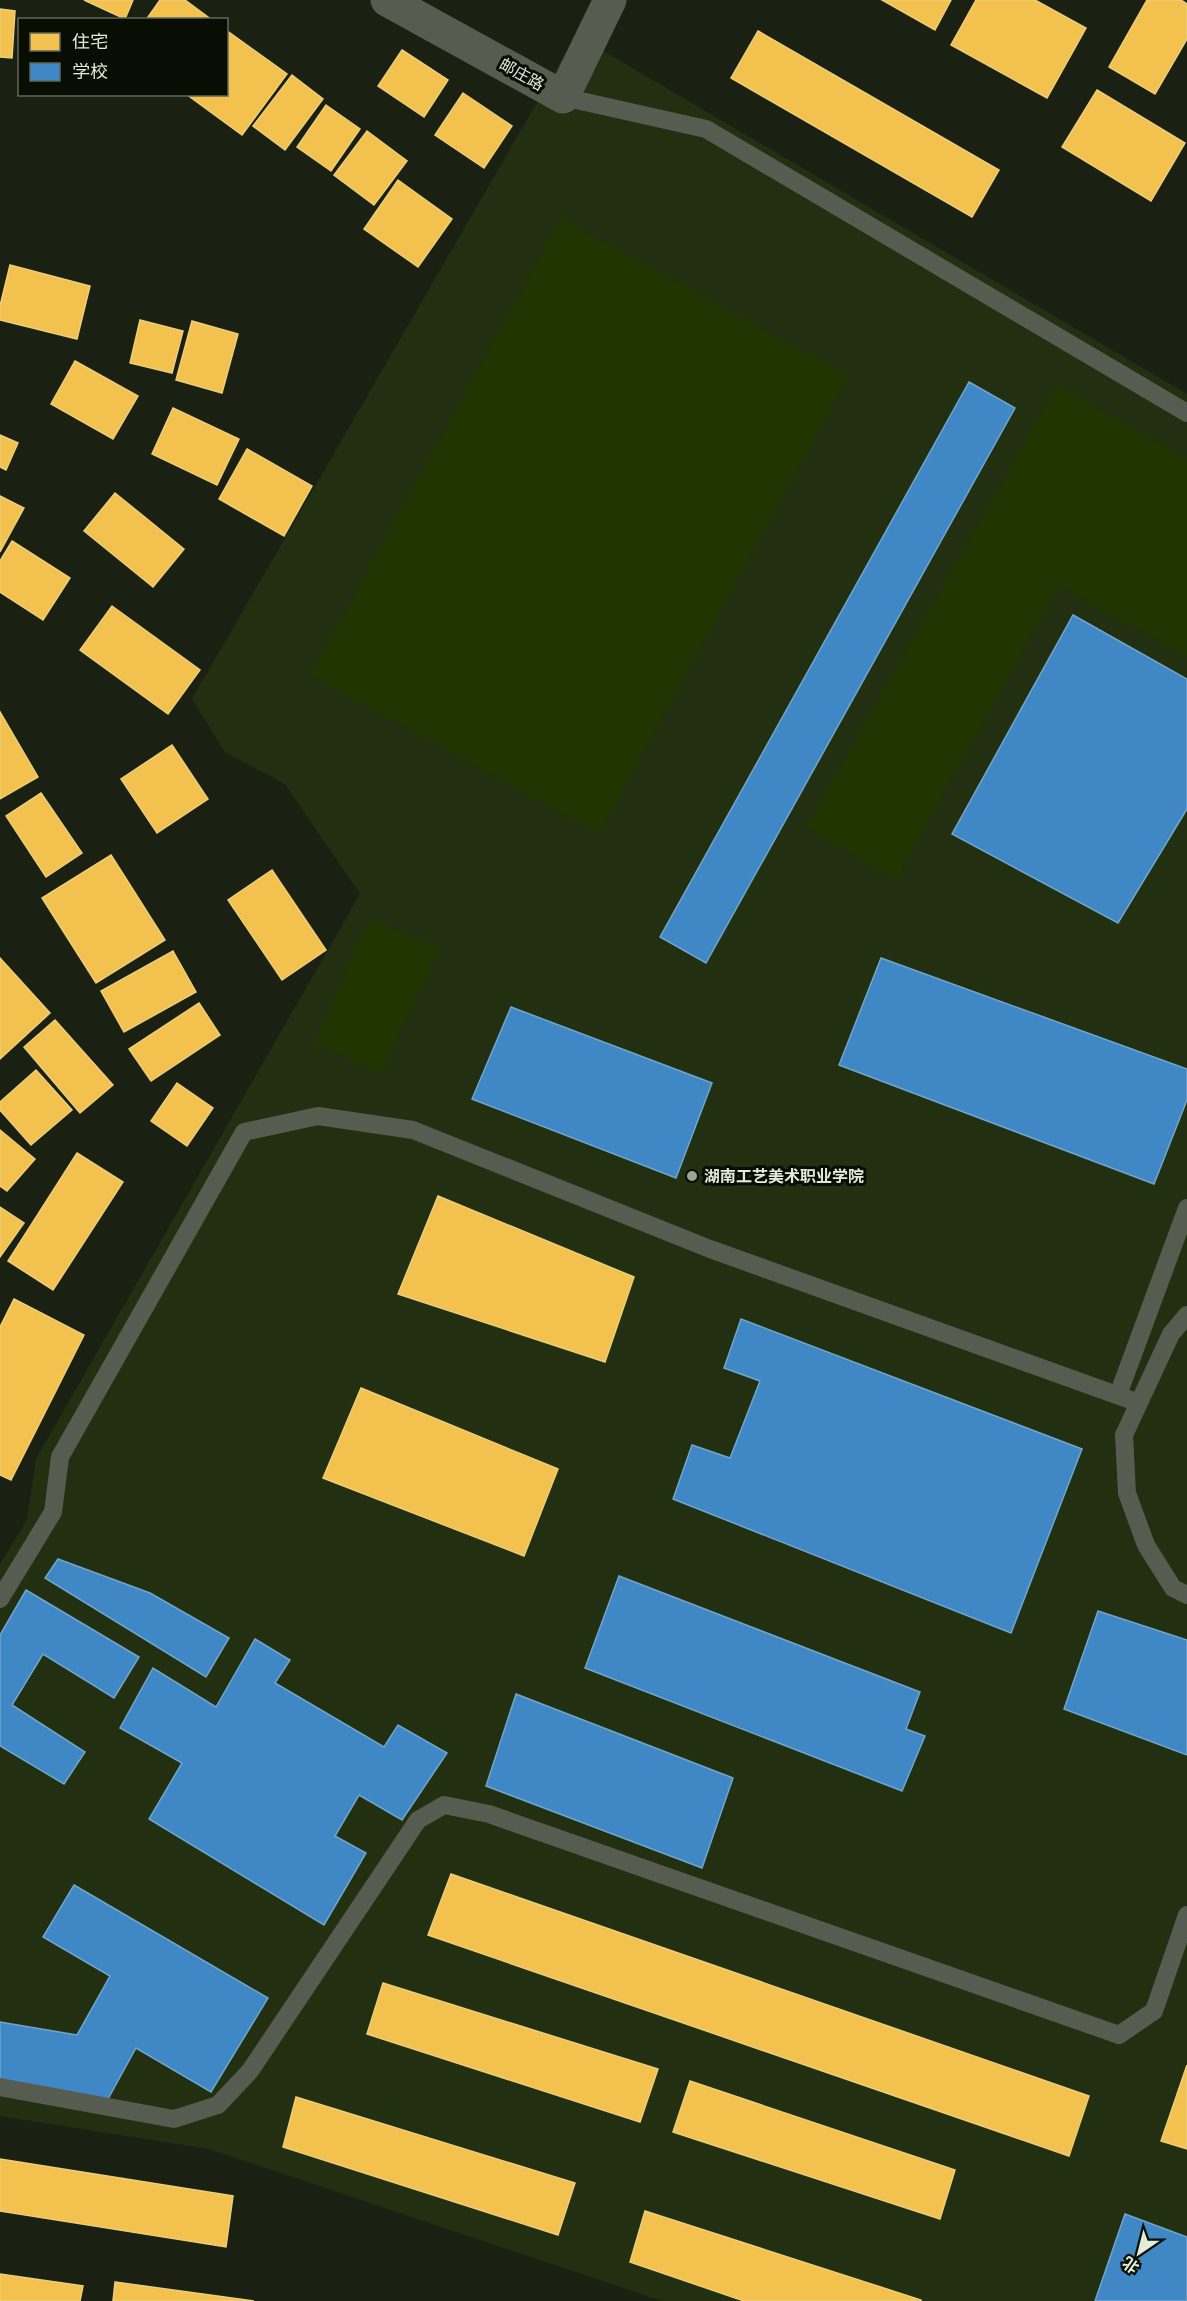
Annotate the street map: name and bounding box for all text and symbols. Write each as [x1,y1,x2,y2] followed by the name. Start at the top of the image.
[18,18,228,96] legend
[72,30,108,53] text: 住宅
[496,54,548,94] street label: 邮庄路
[72,60,108,83] text: 学校
[704,1166,864,1186] place label: 湖南工艺美术职业学院
[685,1169,699,1183] marker: 湖南工艺美术职业学院
[1109,2223,1169,2283] north arrow
[1118,2253,1143,2278] text: 北

